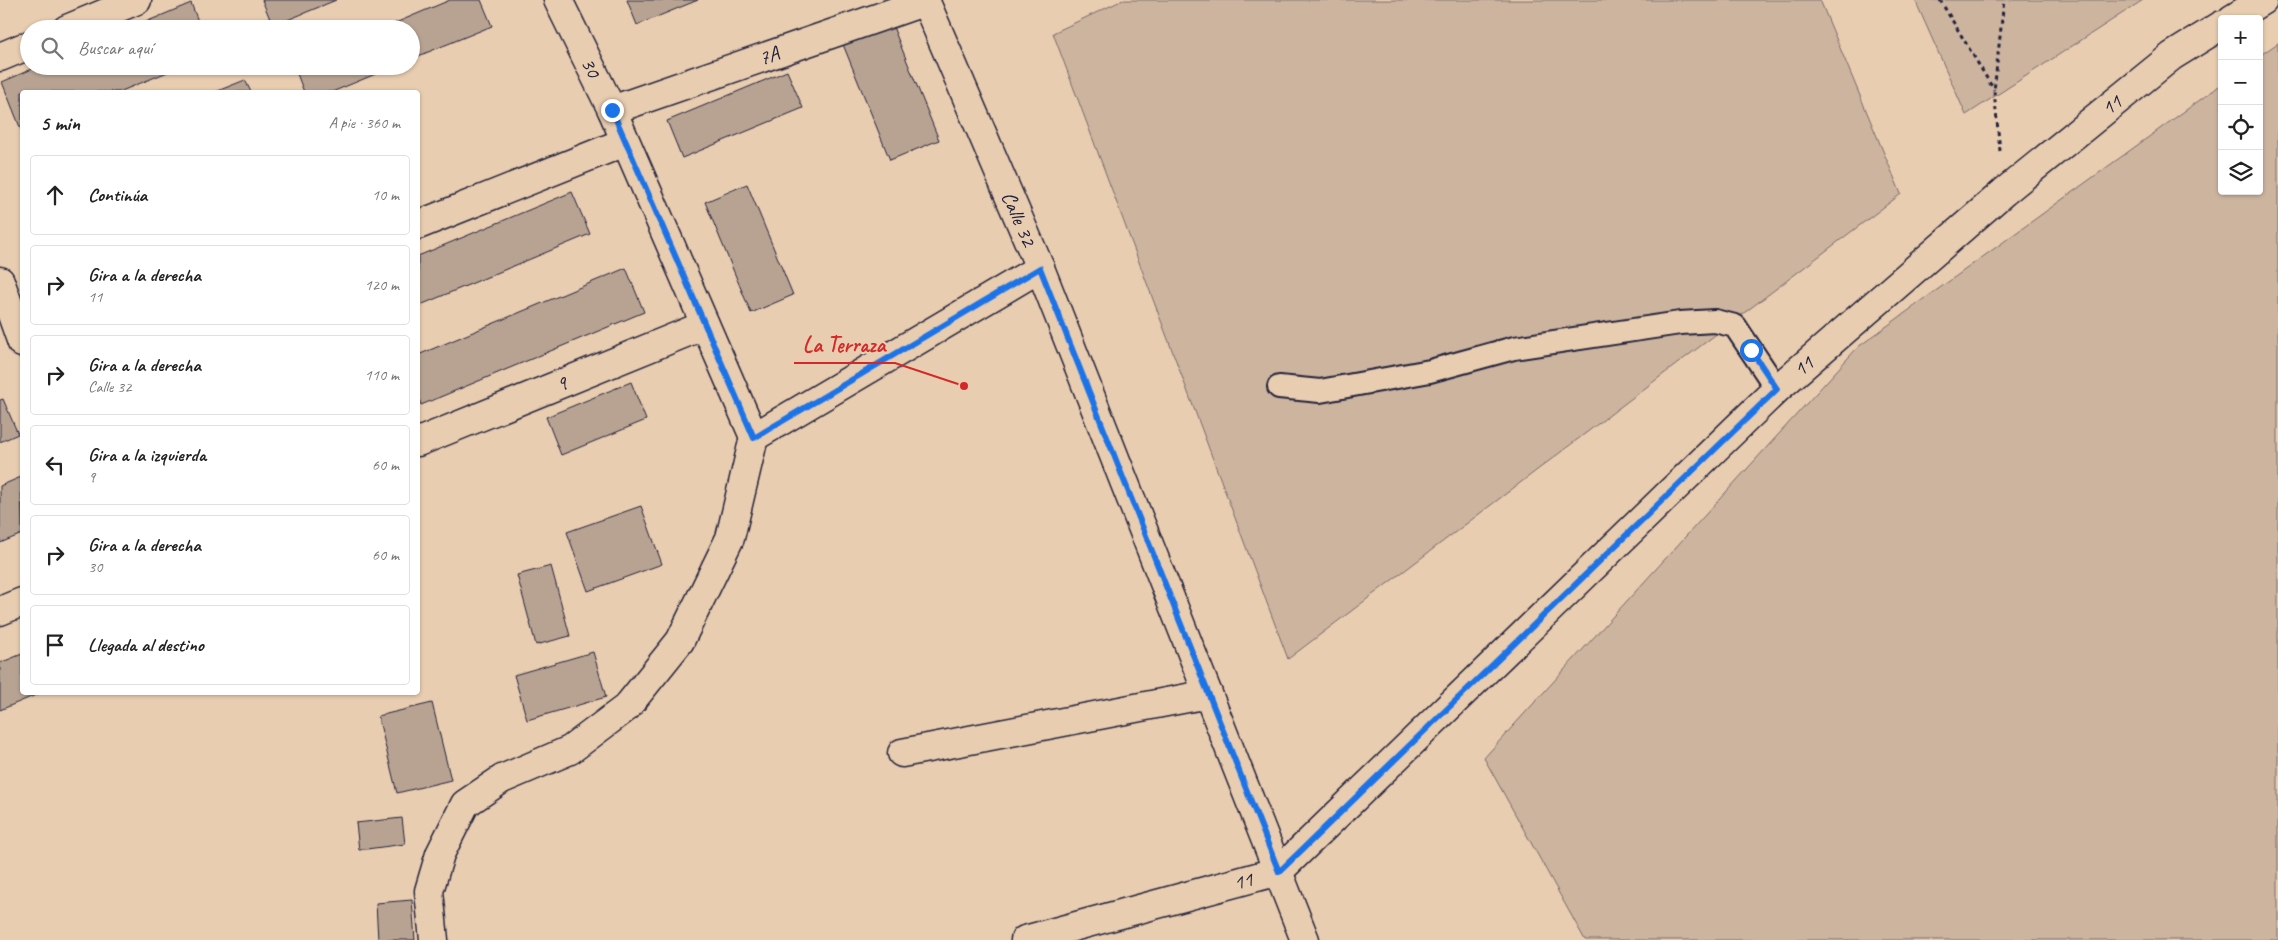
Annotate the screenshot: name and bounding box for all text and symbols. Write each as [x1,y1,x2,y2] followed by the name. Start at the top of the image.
[2218,15,2263,195] map controls
[2218,15,2263,60] button: +
[20,20,420,75] search box
[38,34,66,62] icon: search
[78,36,152,60] text: Buscar aquí
[755,40,784,71] street label: 7A
[575,53,608,83] street label: 30
[2218,60,2263,105] button: −
[2096,88,2128,121] street label: 11
[601,99,624,122] route end
[2218,105,2263,150] button: locate
[40,110,80,136] text: 5 min
[329,113,400,133] text: A pie · 360 m
[2218,150,2263,195] button: layers
[41,181,69,209] icon: ahead
[88,183,147,207] text: Continúa
[372,185,399,205] text: 10 m
[996,187,1043,251] street label: Calle 32
[88,263,201,287] text: Gira a la derecha
[41,271,69,299] icon: right
[365,275,399,295] text: 120 m
[88,287,102,307] text: 11
[794,326,895,363] callout: La Terraza
[803,331,887,359] text: La Terraza
[1740,339,1763,362] route start
[1788,349,1820,382] street label: 11
[88,353,201,377] text: Gira a la derecha
[41,361,69,389] icon: right
[365,365,399,385] text: 110 m
[552,369,572,397] street label: 9
[88,377,131,397] text: Calle 32
[88,443,206,467] text: Gira a la izquierda
[41,451,69,479] icon: left
[372,455,399,475] text: 60 m
[88,467,95,487] text: 9
[88,533,201,557] text: Gira a la derecha
[41,541,69,569] icon: right
[372,545,399,565] text: 60 m
[88,557,102,577] text: 30
[41,631,69,659] icon: arrive
[88,633,204,657] text: Llegada al destino
[1231,865,1257,896] street label: 11

